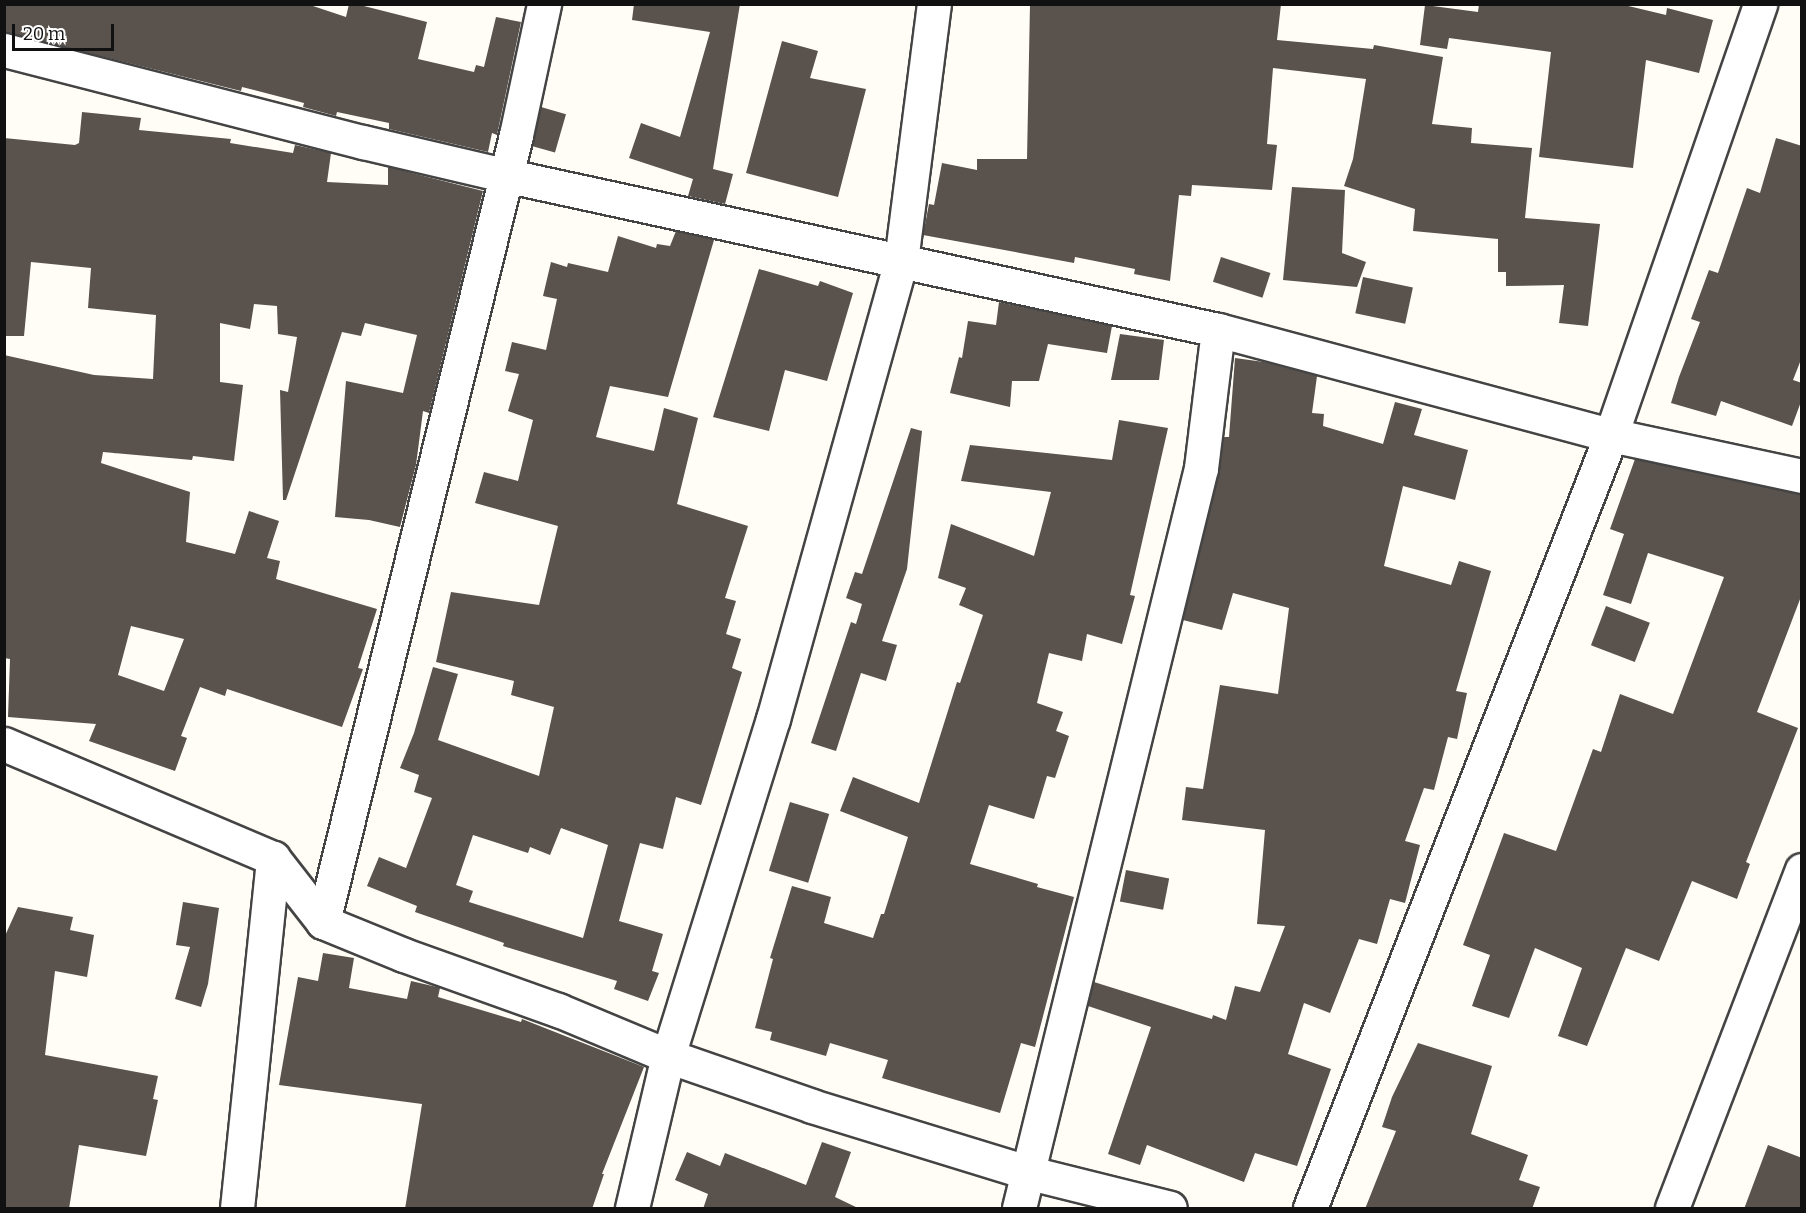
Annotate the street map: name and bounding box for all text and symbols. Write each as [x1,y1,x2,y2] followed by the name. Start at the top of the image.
[15,12,117,50] scale bar
[23,23,65,45] text: 20 m

